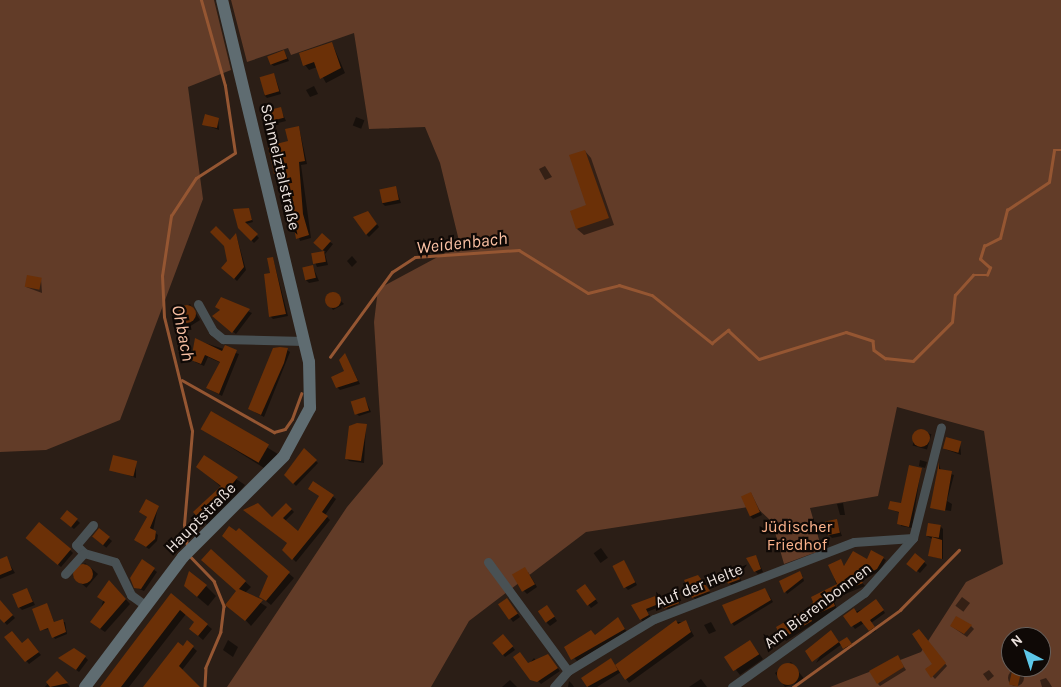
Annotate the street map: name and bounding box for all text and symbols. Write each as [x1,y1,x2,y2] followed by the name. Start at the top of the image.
[256,102,304,232] street label: Schmelztalstraße
[415,227,509,259] water label: Weidenbach
[167,303,199,363] water label: Ohbach
[162,479,240,557] street label: Hauptstraße
[762,517,832,555] park label: Jüdischer Friedhof
[760,559,876,653] street label: Am Bierenbonnen
[652,560,746,612] street label: Auf der Helte
[1001,627,1051,677] north arrow
[1007,631,1026,651] text: N

